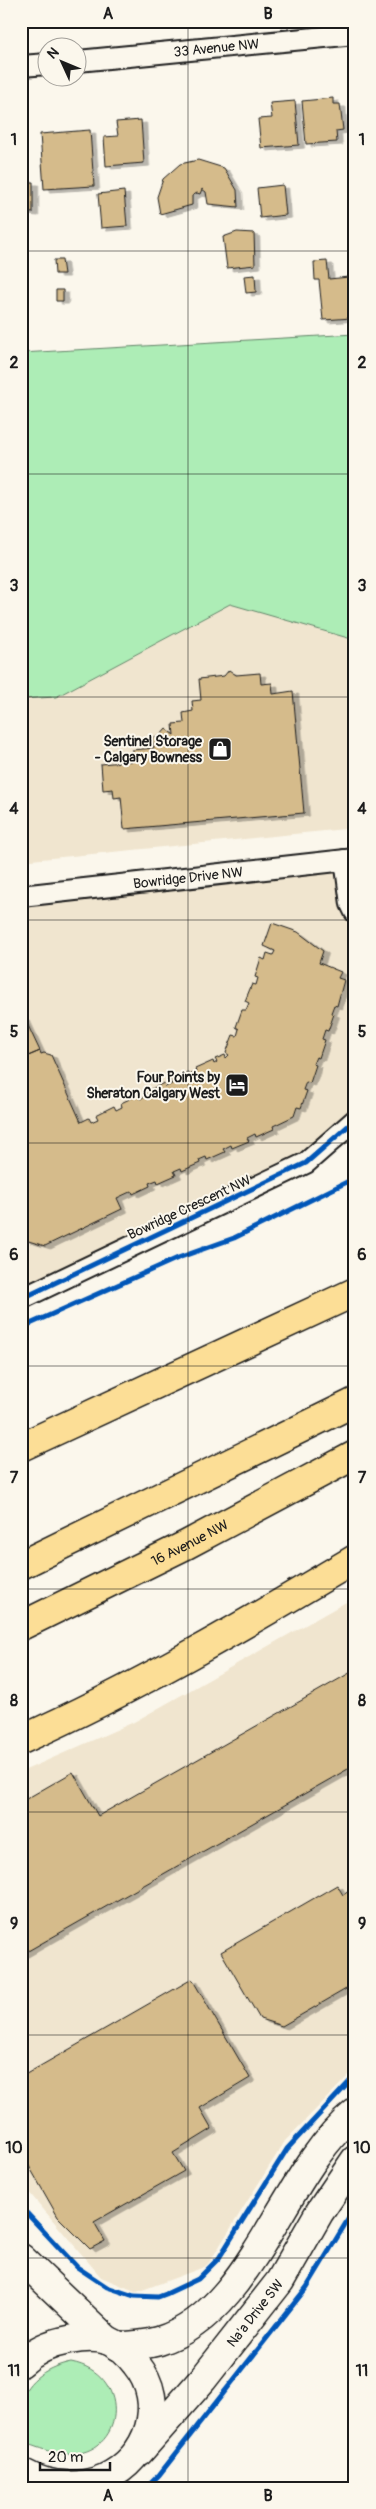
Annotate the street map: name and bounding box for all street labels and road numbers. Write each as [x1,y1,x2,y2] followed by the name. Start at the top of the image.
[173,35,260,61] street label: 33 Avenue NW
[132,863,244,893] street label: Bowridge Drive NW
[125,1171,254,1243] street label: Bowridge Crescent NW
[148,1516,231,1570] street label: 16 Avenue NW
[223,2276,287,2351] street label: Na'a Drive SW

